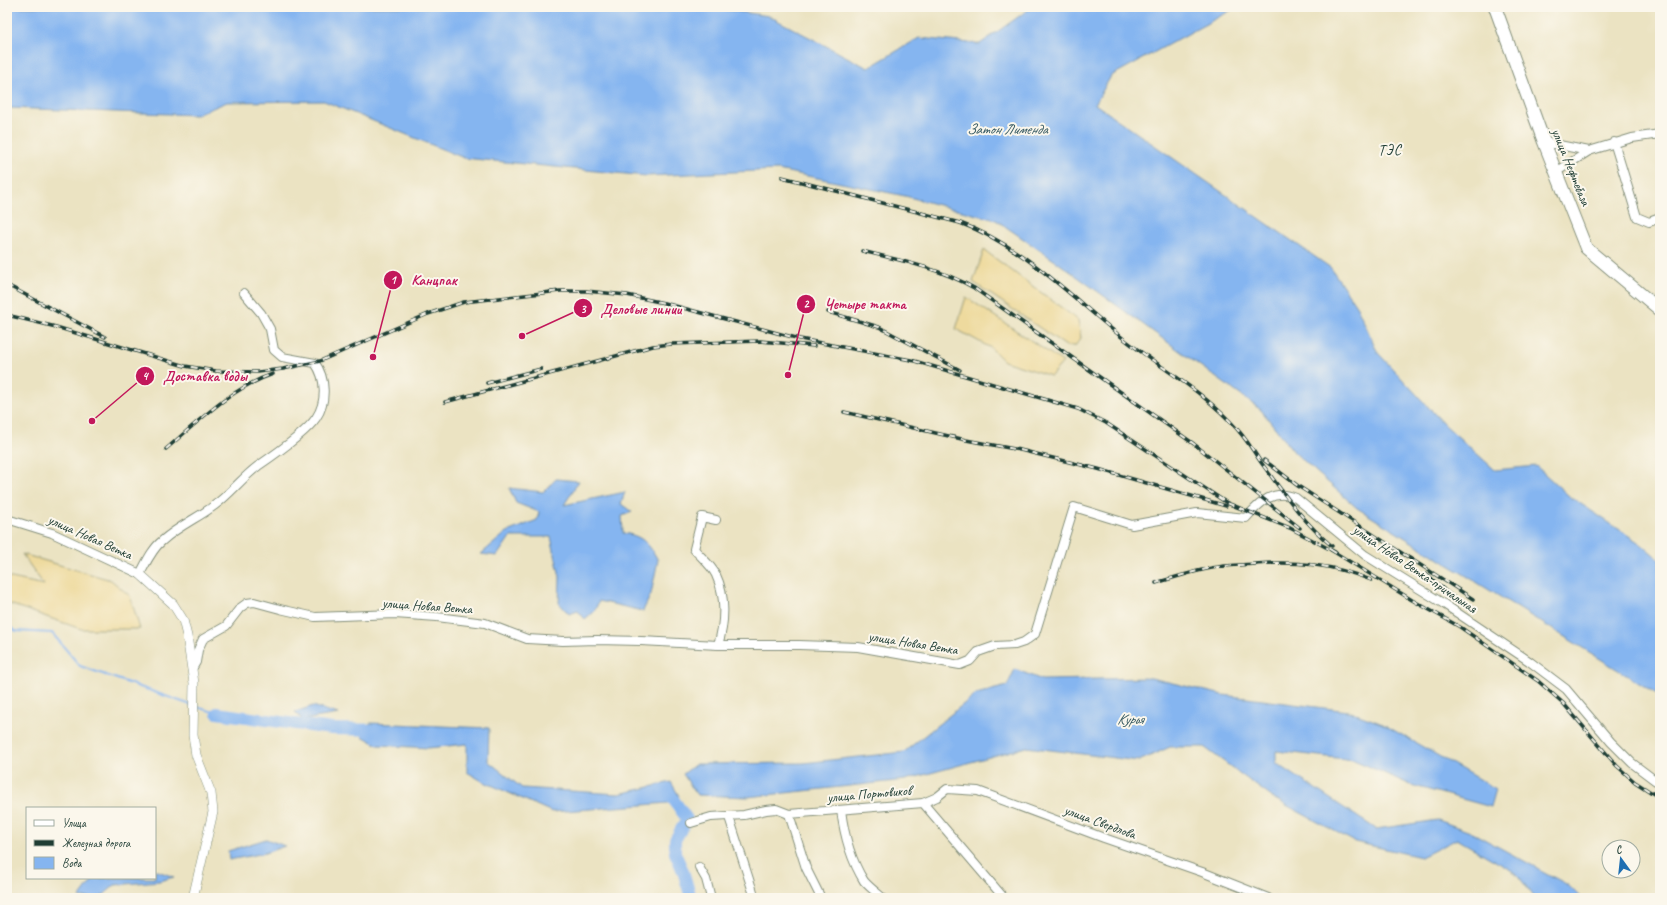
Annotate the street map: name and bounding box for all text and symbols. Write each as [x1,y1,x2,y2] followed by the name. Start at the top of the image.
[967,120,1049,139] water label: Затон Лименда
[1547,125,1595,209] street label: улица Нефтебаза
[1378,141,1403,160] district label: ТЭС
[383,267,464,294] callout: Канцпак
[411,271,459,290] text: Канцпак
[390,272,397,288] text: 1
[796,290,913,317] callout: Четыре такта
[573,295,690,322] callout: Деловые линии
[824,295,907,314] text: Четыре такта
[803,296,810,312] text: 2
[601,300,683,319] text: Деловые линии
[580,301,587,317] text: 3
[135,362,255,389] callout: Доставка воды
[163,367,249,386] text: Доставка воды
[142,368,149,384] text: 4
[44,510,136,564] street label: улица Новая Ветка
[1349,521,1481,617] street label: улица Новая Ветка-причальная
[380,594,474,618] street label: улица Новая Ветка
[866,627,960,659] street label: улица Новая Ветка
[1117,710,1145,729] water label: Курья
[825,782,915,806] street label: улица Портовиков
[1061,801,1139,843] street label: улица Свердлова
[26,807,156,879] legend
[62,815,87,831] text: Улица
[62,835,131,851] text: Железная дорога
[1601,839,1641,879] north arrow
[1614,841,1624,857] text: С
[62,855,83,871] text: Вода

